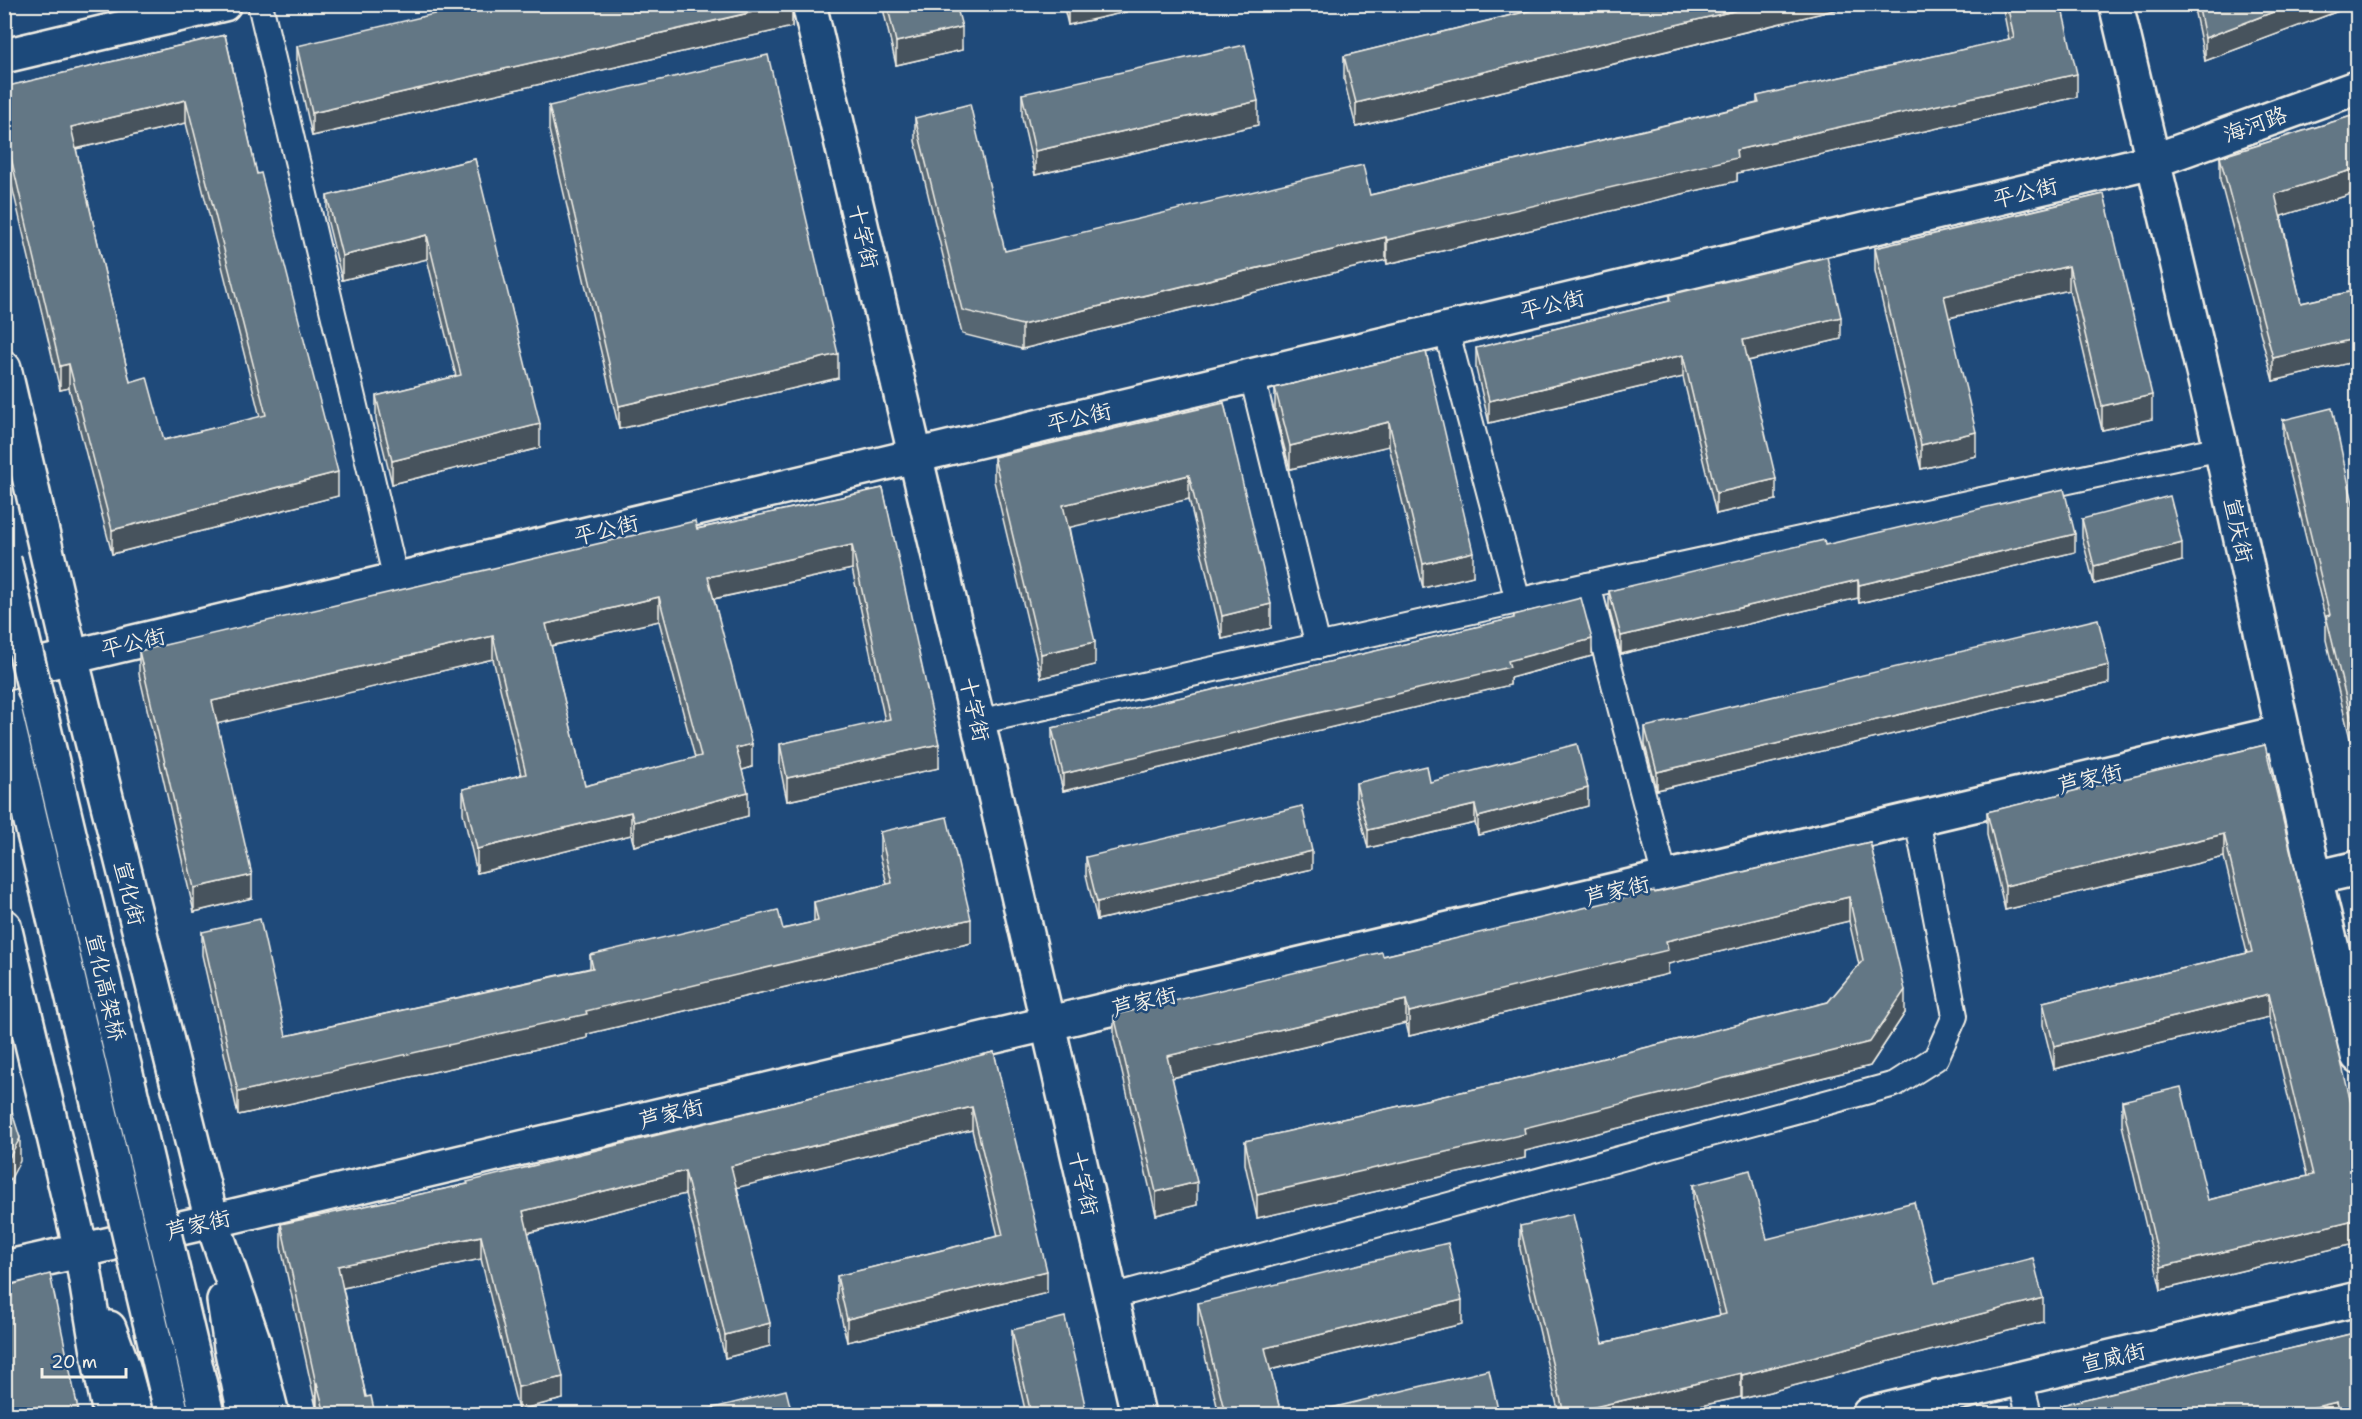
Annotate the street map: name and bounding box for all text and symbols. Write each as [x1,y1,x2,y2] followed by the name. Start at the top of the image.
[2219,100,2291,149] street label: 海河路
[1990,171,2061,214] street label: 平公街
[842,201,885,272] street label: 十字街
[1517,283,1588,326] street label: 平公街
[1044,396,1115,439] street label: 平公街
[2217,495,2260,565] street label: 宣庆街
[571,508,642,551] street label: 平公街
[98,621,169,664] street label: 平公街
[953,674,996,745] street label: 十字街
[2055,757,2126,800] street label: 芦家街
[107,858,152,929] street label: 宣化街
[1582,869,1653,912] street label: 芦家街
[79,930,132,1044] street label: 宣化高架桥
[1109,980,1180,1023] street label: 芦家街
[636,1092,707,1135] street label: 芦家街
[1062,1148,1105,1219] street label: 十字街
[163,1203,234,1246] street label: 芦家街
[2078,1336,2149,1379] street label: 宣威街
[42,1341,126,1379] scale bar
[51,1350,97,1374] text: 20 m

